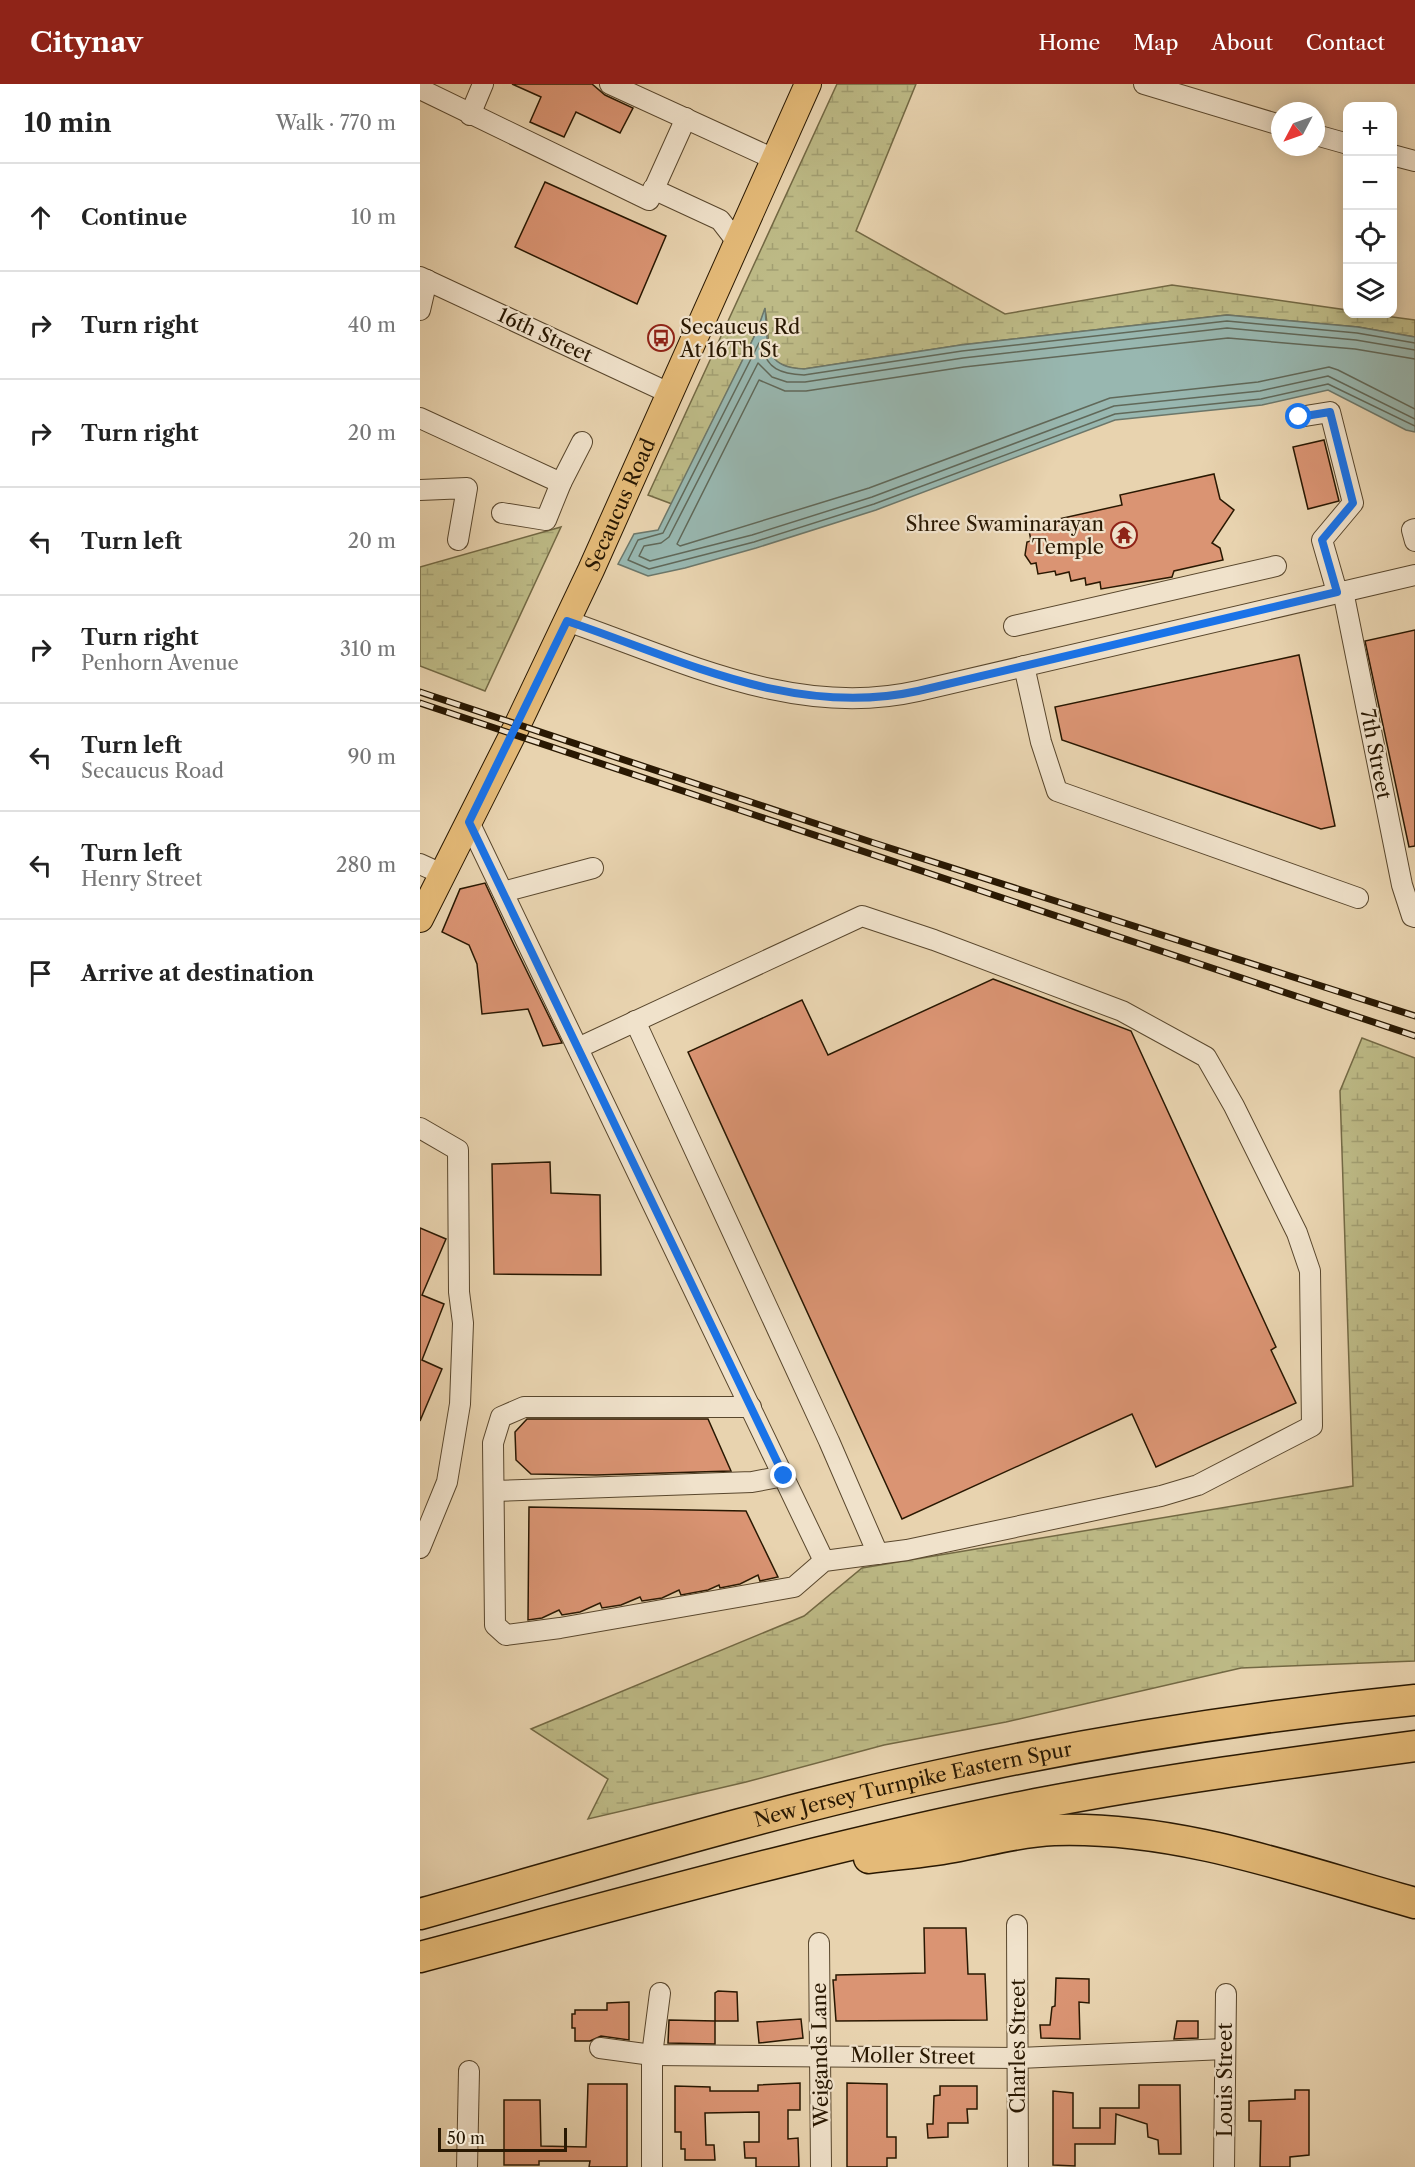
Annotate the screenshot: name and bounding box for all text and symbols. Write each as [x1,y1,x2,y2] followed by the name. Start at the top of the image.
[30,25,143,59] text: Citynav
[1039,30,1100,55] text: Home
[1133,30,1178,55] text: Map
[1211,30,1273,55] text: About
[1306,30,1385,55] text: Contact
[1271,102,1325,156] north arrow
[1343,102,1397,318] map controls
[1343,102,1397,156] button: +
[24,107,112,139] text: 10 min
[276,111,396,135] text: Walk · 770 m
[1343,156,1397,210] button: −
[24,201,57,234] icon: ahead
[81,204,187,231] text: Continue
[351,205,396,229] text: 10 m
[1343,210,1397,264] button: locate
[1343,264,1397,318] button: layers
[494,303,596,367] street label: 16th Street
[24,309,57,342] icon: right
[81,312,199,339] text: Turn right
[348,313,396,337] text: 40 m
[679,315,800,362] place label: Secaucus Rd At 16Th St
[646,323,676,353] bus stop icon: Secaucus Rd At 16Th St
[1285,403,1311,429] route start
[24,417,57,450] icon: right
[81,420,199,447] text: Turn right
[348,421,396,445] text: 20 m
[580,435,660,575] street label: Secaucus Road
[905,512,1104,559] place label: Shree Swaminarayan Temple
[1109,520,1139,550] temple icon: Shree Swaminarayan Temple
[24,525,57,558] icon: left
[81,528,182,555] text: Turn left
[348,529,396,553] text: 20 m
[81,624,199,651] text: Turn right
[24,633,57,666] icon: right
[340,637,396,661] text: 310 m
[81,651,239,675] text: Penhorn Avenue
[1355,707,1397,801] street label: 7th Street
[81,732,182,759] text: Turn left
[24,741,57,774] icon: left
[348,745,396,769] text: 90 m
[81,759,224,783] text: Secaucus Road
[81,840,182,867] text: Turn left
[24,849,57,882] icon: left
[336,853,396,877] text: 280 m
[81,867,202,891] text: Henry Street
[24,957,57,990] icon: arrive
[81,960,314,987] text: Arrive at destination
[770,1462,796,1488] route end
[751,1737,1074,1832] street label: New Jersey Turnpike Eastern Spur
[1006,1979,1030,2113] street label: Charles Street
[807,1982,833,2129] street label: Weigands Lane
[1213,2023,1237,2137] street label: Louis Street
[850,2043,976,2069] street label: Moller Street
[438,2125,567,2152] scale bar
[447,2128,485,2148] text: 50 m

